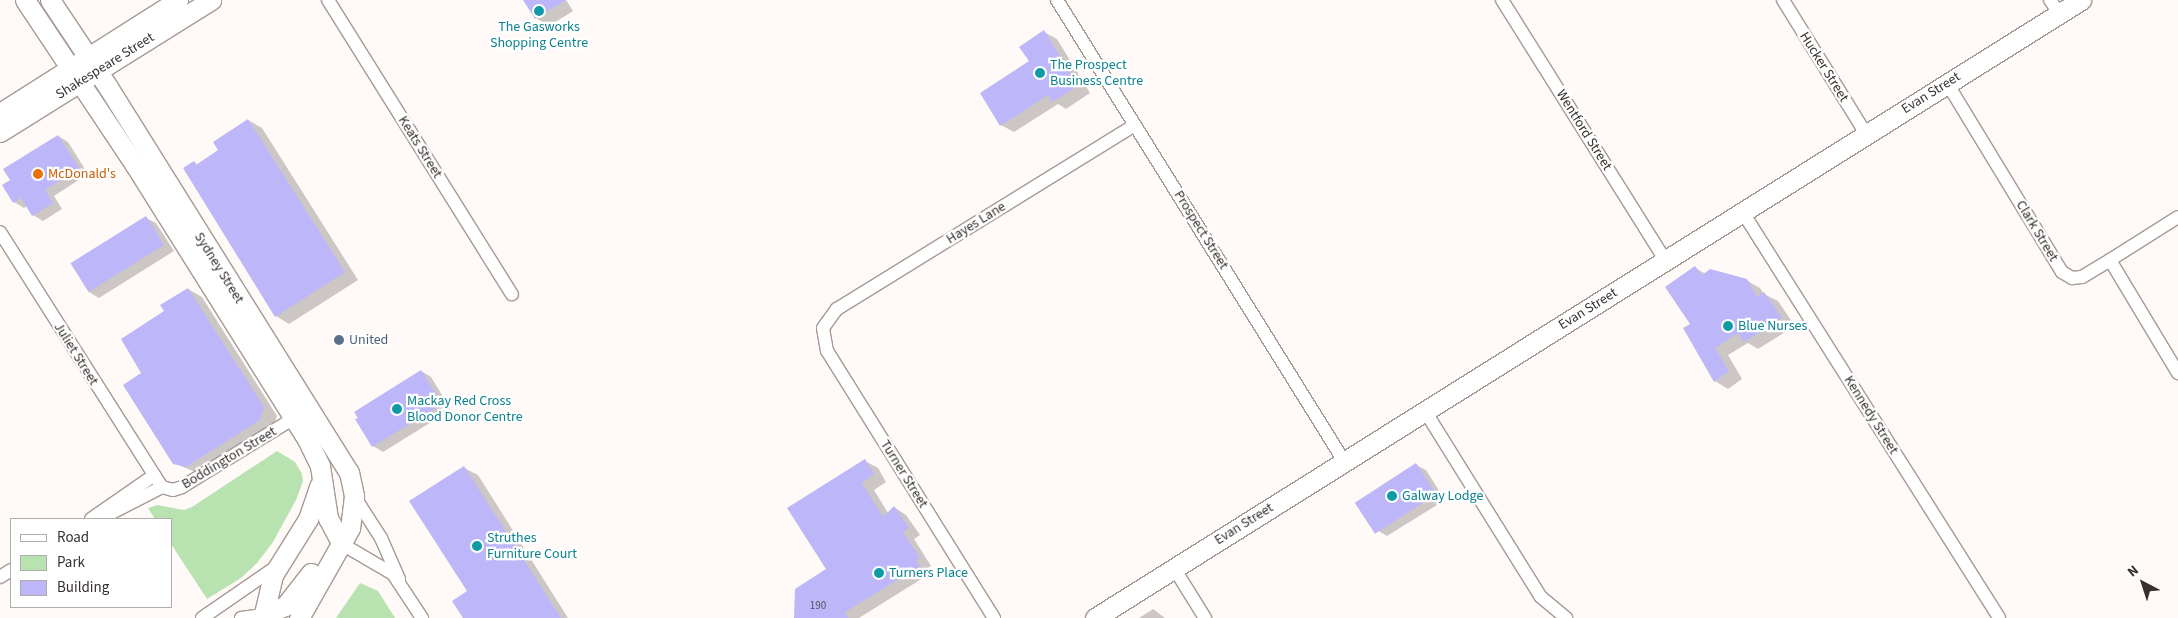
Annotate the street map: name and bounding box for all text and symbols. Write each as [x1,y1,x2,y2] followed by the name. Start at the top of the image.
[533,5,545,17] marker: The Gasworks Shopping Centre
[490,19,588,52] place label: The Gasworks Shopping Centre
[53,29,157,103] street label: Shakespeare Street
[1796,29,1852,105] street label: Hucker Street
[1050,57,1143,90] place label: The Prospect Business Centre
[1034,67,1046,79] marker: The Prospect Business Centre
[1899,68,1963,118] street label: Evan Street
[1552,86,1616,174] street label: Wentford Street
[394,113,446,181] street label: Keats Street
[48,166,116,182] place label: McDonald's
[32,168,44,180] marker: McDonald's
[1170,188,1232,272] street label: Prospect Street
[2012,197,2062,265] street label: Clark Street
[943,198,1009,248] street label: Hayes Lane
[190,229,248,307] street label: Sydney Street
[1556,284,1620,334] street label: Evan Street
[1738,318,1807,334] place label: Blue Nurses
[50,320,102,388] street label: Juliet Street
[1722,320,1734,332] marker: Blue Nurses
[349,332,388,348] place label: United
[333,334,345,346] marker: United
[1840,373,1902,457] street label: Kennedy Street
[407,393,523,426] place label: Mackay Red Cross Blood Donor Centre
[391,403,403,415] marker: Mackay Red Cross Blood Donor Centre
[179,423,279,493] street label: Boddington Street
[877,437,931,511] street label: Turner Street
[1402,488,1483,504] place label: Galway Lodge
[1386,490,1398,502] marker: Galway Lodge
[1212,499,1276,549] street label: Evan Street
[10,518,172,608] legend
[57,527,89,548] text: Road
[487,530,577,562] place label: Struthes Furniture Court
[471,540,483,552] marker: Struthes Furniture Court
[57,552,85,573] text: Park
[2118,558,2168,608] north arrow
[2123,561,2143,582] text: N
[889,565,968,581] place label: Turners Place
[873,567,885,579] marker: Turners Place
[57,577,109,598] text: Building
[810,599,826,613] house number: 190

